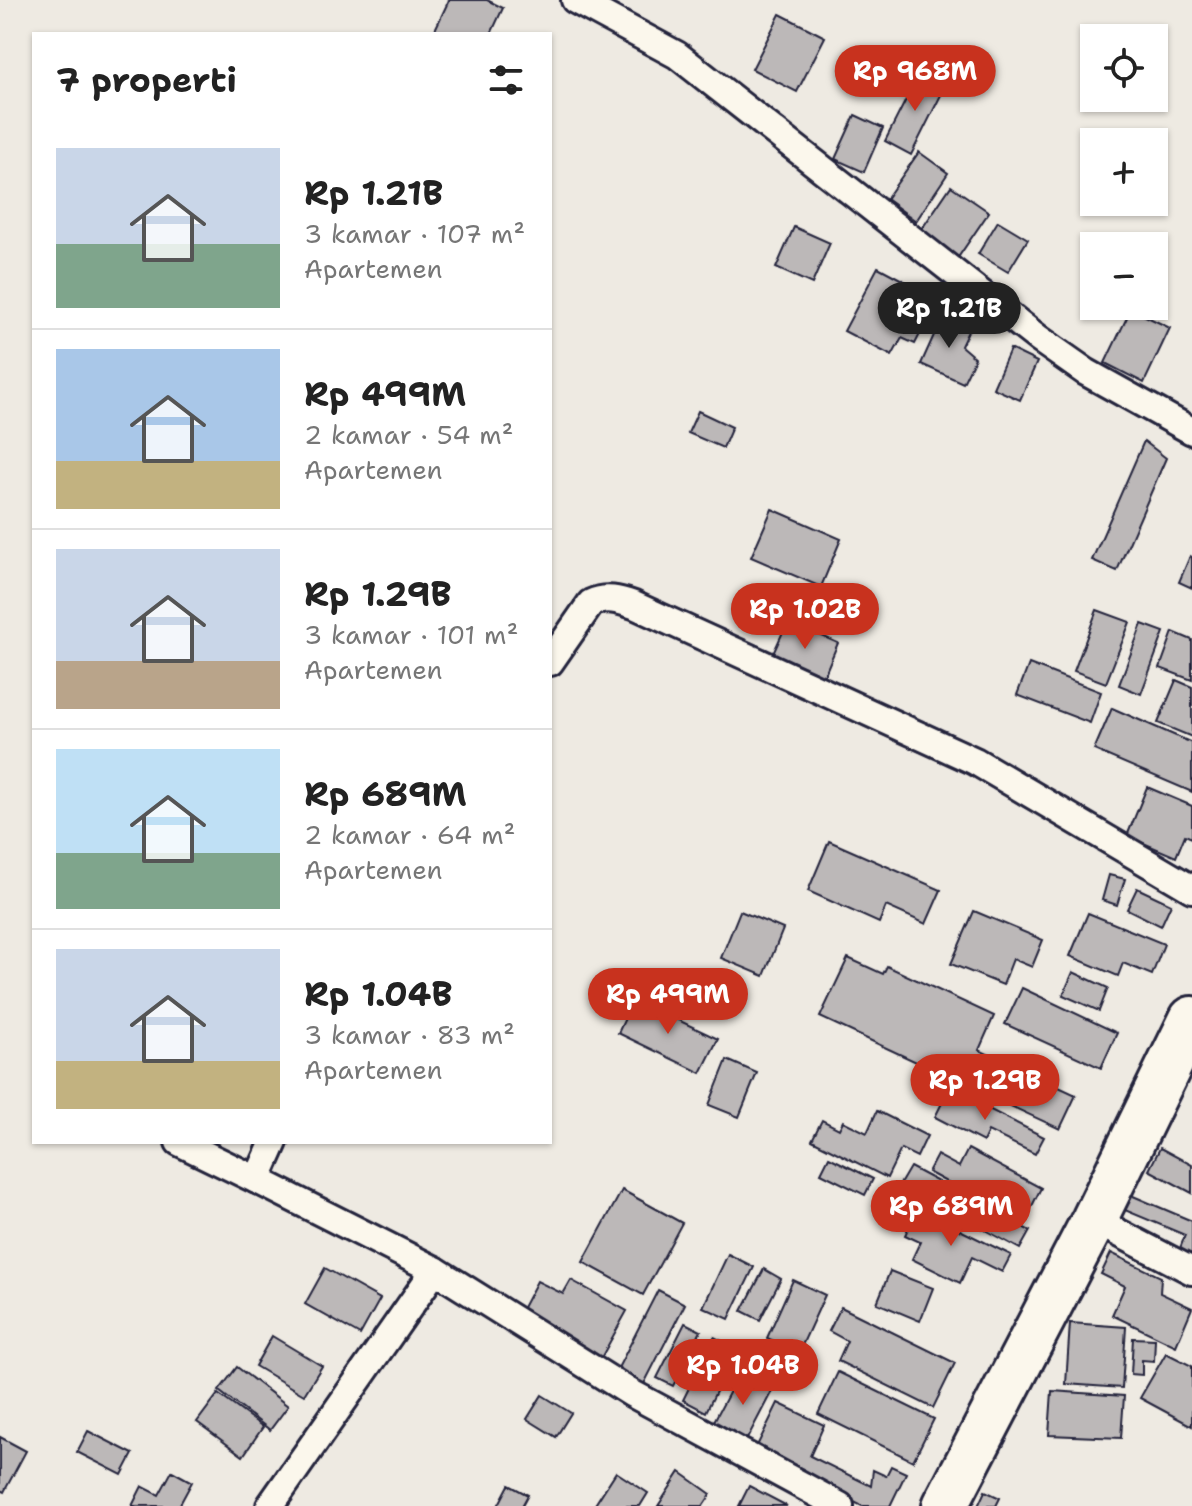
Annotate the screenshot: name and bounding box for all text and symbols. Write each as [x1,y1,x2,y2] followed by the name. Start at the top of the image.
[1080,24,1168,320] map controls
[1080,24,1168,112] button: locate
[841,45,989,113] pin: Rp 968M
[853,53,977,88] text: Rp 968M
[56,57,237,103] text: 7 properti
[484,58,528,102] icon: filters
[1080,128,1168,216] button: +
[304,170,443,216] text: Rp 1.21B
[120,180,216,276] icon: home
[304,216,525,251] text: 3 kamar · 107 m²
[1080,232,1168,320] button: −
[304,251,443,286] text: Apartemen
[866,282,1032,350] pin: Rp 1.21B
[896,290,1002,325] text: Rp 1.21B
[304,371,466,417] text: Rp 499M
[120,381,216,477] icon: home
[304,417,514,452] text: 2 kamar · 54 m²
[304,452,443,487] text: Apartemen
[304,571,452,617] text: Rp 1.29B
[120,581,216,677] icon: home
[722,583,888,651] pin: Rp 1.02B
[749,591,861,626] text: Rp 1.02B
[304,617,519,652] text: 3 kamar · 101 m²
[304,652,443,687] text: Apartemen
[304,771,467,817] text: Rp 689M
[120,781,216,877] icon: home
[304,817,516,852] text: 2 kamar · 64 m²
[304,852,443,887] text: Apartemen
[594,968,742,1036] pin: Rp 499M
[304,971,453,1017] text: Rp 1.04B
[606,976,730,1011] text: Rp 499M
[120,981,216,1077] icon: home
[304,1017,515,1052] text: 3 kamar · 83 m²
[304,1052,443,1087] text: Apartemen
[902,1054,1068,1122] pin: Rp 1.29B
[929,1062,1042,1097] text: Rp 1.29B
[877,1180,1025,1248] pin: Rp 689M
[889,1188,1013,1223] text: Rp 689M
[660,1339,826,1407] pin: Rp 1.04B
[686,1347,800,1382] text: Rp 1.04B

